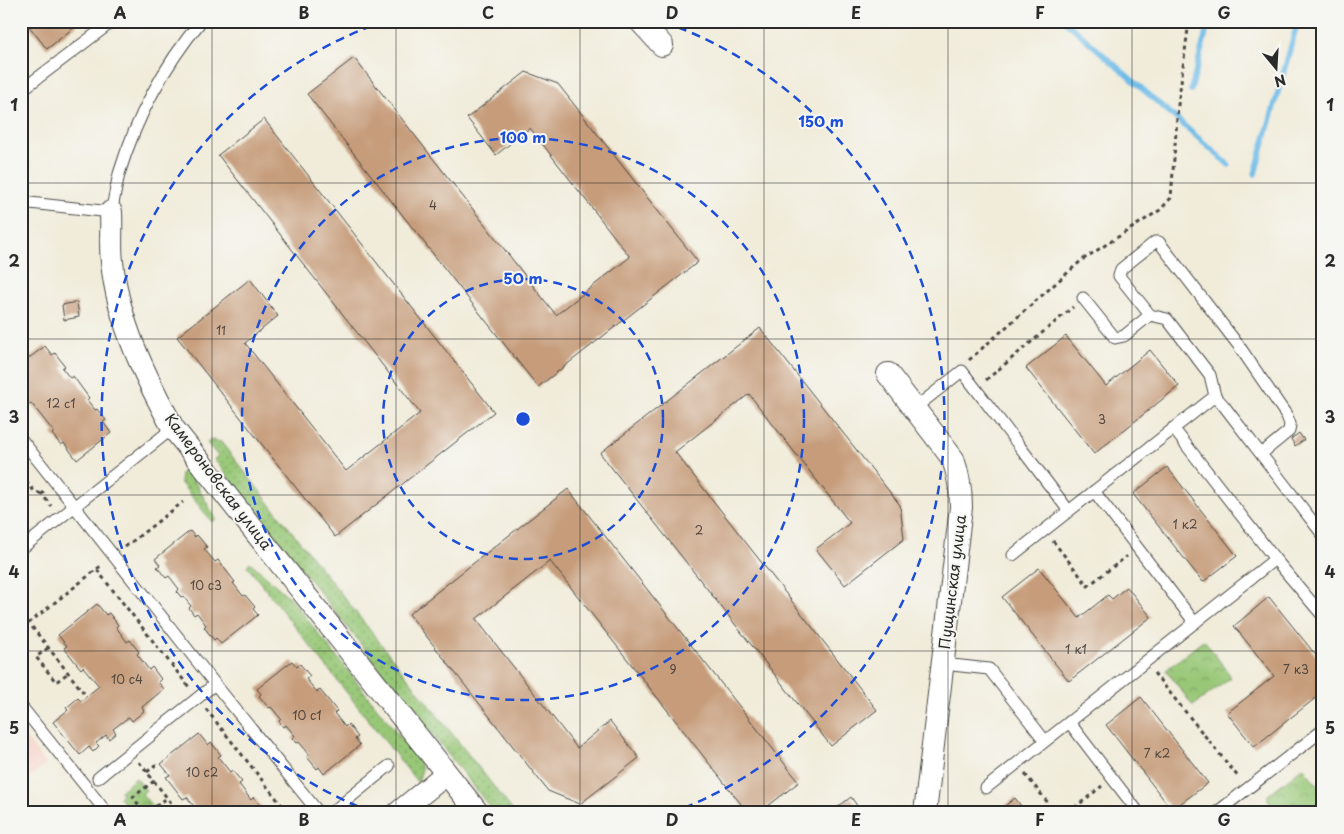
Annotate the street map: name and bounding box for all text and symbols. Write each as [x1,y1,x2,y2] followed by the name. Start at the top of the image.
[114,0,127,24] text: A
[299,0,310,24] text: B
[482,0,494,24] text: C
[666,0,678,24] text: D
[851,0,861,24] text: E
[1035,0,1045,24] text: F
[1217,0,1231,24] text: G
[1252,42,1302,92] north arrow
[1272,69,1289,93] text: N
[10,92,18,116] text: 1
[1326,92,1334,116] text: 1
[798,109,844,132] text: 150 m
[500,125,546,148] text: 100 m
[429,196,437,214] house number: 4
[8,248,20,272] text: 2
[1324,248,1336,272] text: 2
[504,266,542,289] text: 50 m
[216,321,226,339] house number: 11
[46,394,76,412] house number: 12 с1
[9,404,19,428] text: 3
[1325,404,1335,428] text: 3
[160,408,279,555] street label: Камероновская улица
[514,410,532,428] centre of rings
[1098,410,1106,428] house number: 3
[932,513,971,650] street label: Пущинская улица
[1173,515,1197,533] house number: 1 к2
[695,521,703,539] house number: 2
[9,559,20,583] text: 4
[1325,559,1336,583] text: 4
[190,576,222,594] house number: 10 с3
[1065,640,1087,658] house number: 1 к1
[669,660,677,678] house number: 9
[1283,660,1309,678] house number: 7 к3
[111,670,143,688] house number: 10 с4
[292,706,322,724] house number: 10 с1
[9,715,19,739] text: 5
[1325,715,1335,739] text: 5
[1144,744,1170,762] house number: 7 к2
[186,763,218,781] house number: 10 с2
[114,807,127,831] text: A
[299,807,310,831] text: B
[482,807,494,831] text: C
[666,807,678,831] text: D
[851,807,861,831] text: E
[1035,807,1045,831] text: F
[1217,807,1231,831] text: G

